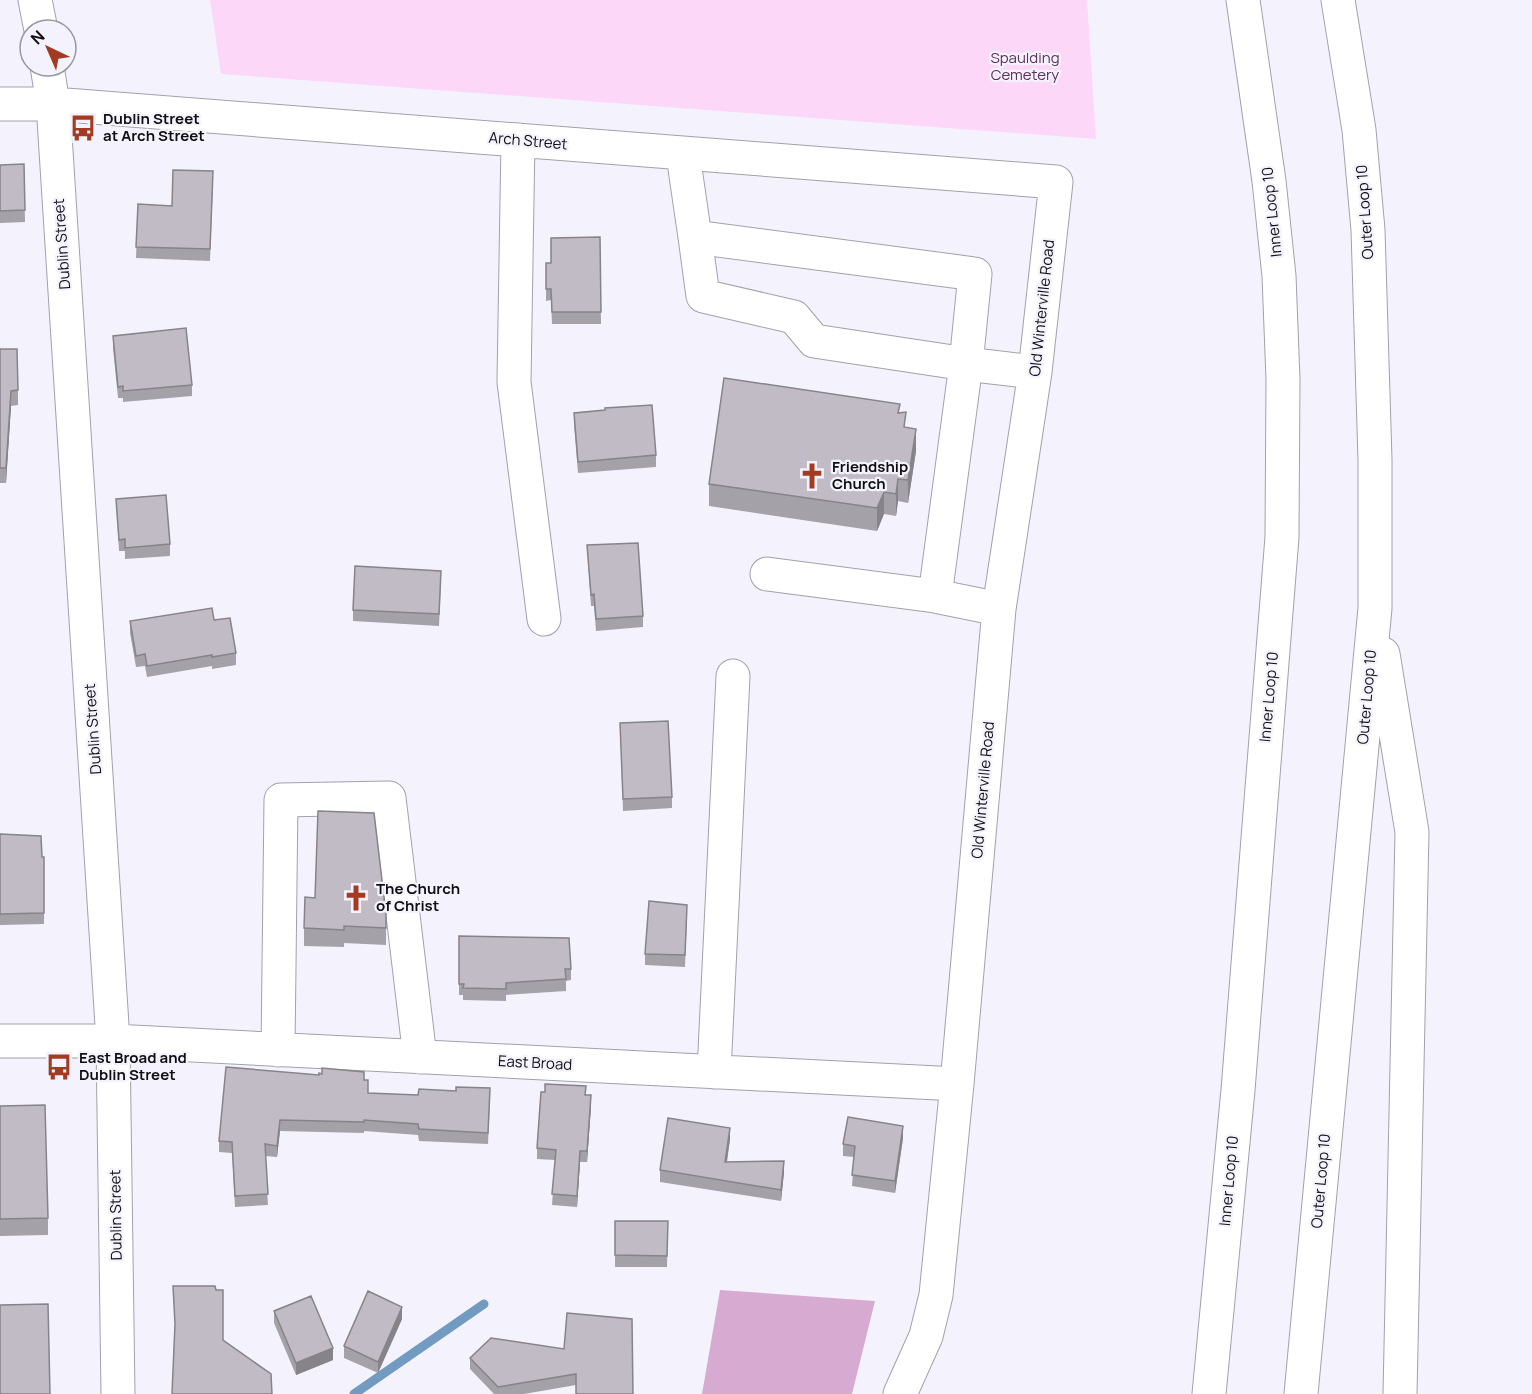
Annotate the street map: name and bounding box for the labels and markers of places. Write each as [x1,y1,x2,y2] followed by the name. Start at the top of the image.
[103,108,205,146] place label: Dublin Street at Arch Street
[68,113,98,143] bus stop icon: Dublin Street at Arch Street
[832,456,908,494] place label: Friendship Church
[797,461,827,491] church icon: Friendship Church
[376,878,460,916] place label: The Church of Christ
[341,883,371,913] church icon: The Church of Christ
[79,1047,187,1085] place label: East Broad and Dublin Street
[44,1052,74,1082] bus stop icon: East Broad and Dublin Street

